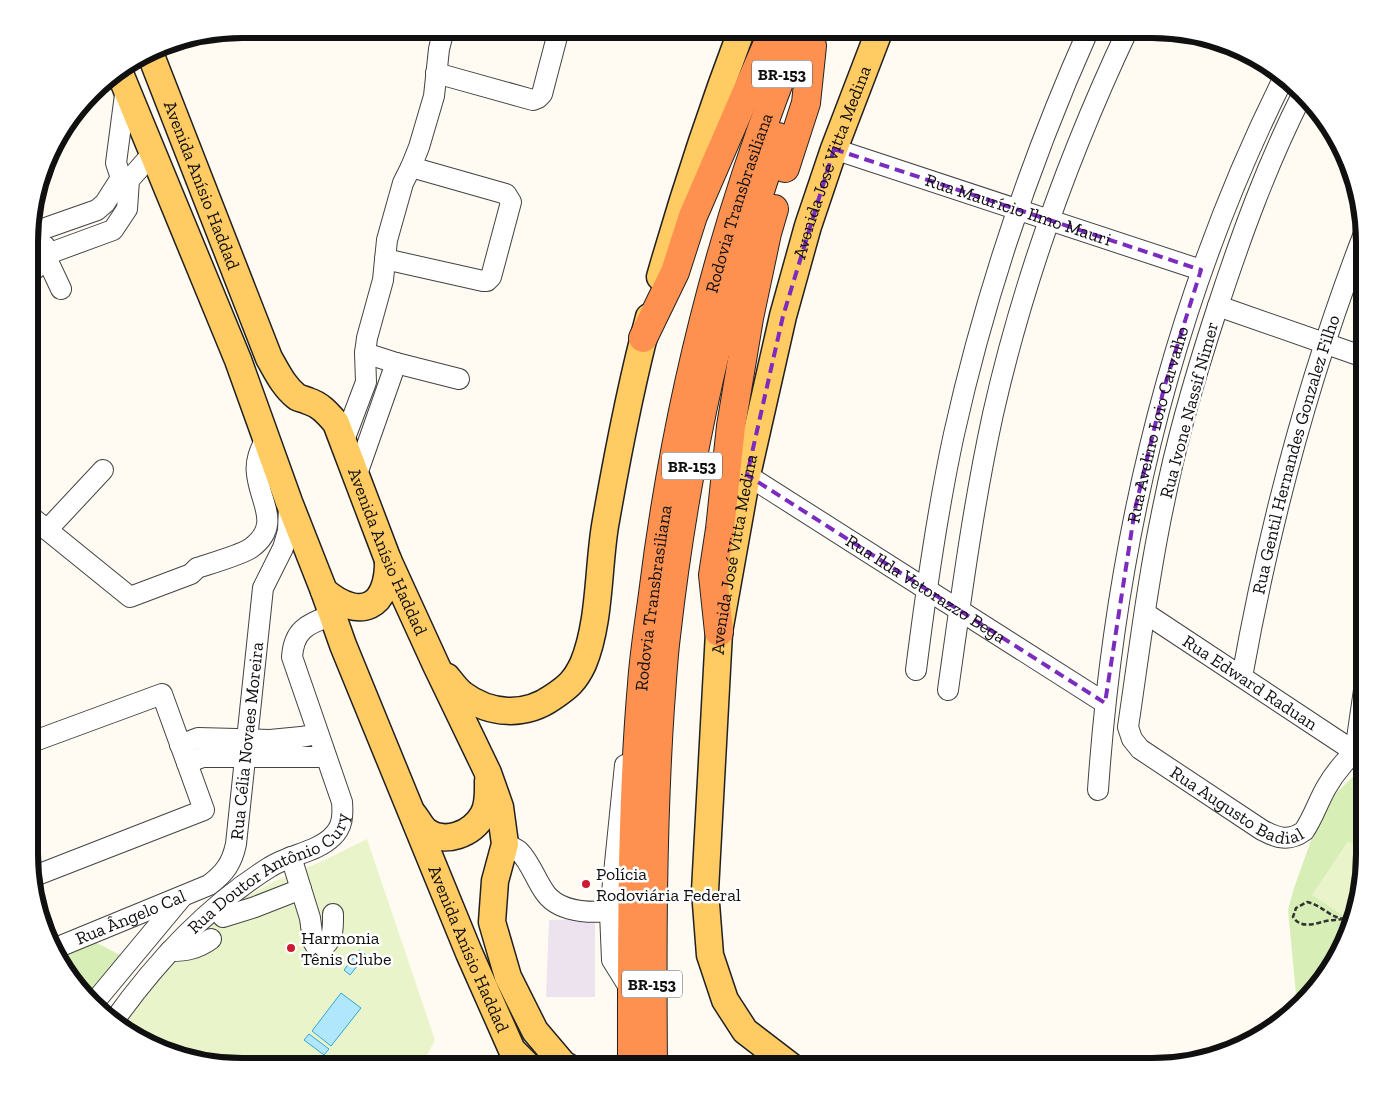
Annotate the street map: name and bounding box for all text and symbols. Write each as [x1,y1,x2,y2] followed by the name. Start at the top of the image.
[752,61,812,88] road number: BR-153
[788,62,876,261] street label: Avenida José Vitta Medina
[159,98,245,273] street label: Avenida Anísio Haddad
[700,110,778,295] street label: Rodovia Transbrasiliana
[922,169,1114,251] street label: Rua Maurício Ilmo Mauri
[1247,312,1345,596] street label: Rua Gentil Hernandes Gonzalez Filho
[1155,319,1223,501] street label: Rua Ivone Nassif Nimer
[1122,323,1194,525] street label: Rua Avelino Loio Carvalho
[662,452,722,480] road number: BR-153
[707,452,762,655] street label: Avenida José Vitta Medina
[343,465,432,639] street label: Avenida Anísio Haddad
[630,503,677,692] street label: Rodovia Transbrasiliana
[842,530,1010,648] street label: Rua Ilda Vetorazzo Bega
[1178,630,1322,735] street label: Rua Edward Raduan
[226,640,268,841] street label: Rua Célia Novaes Moreira
[1166,761,1308,849] street label: Rua Augusto Badial
[183,811,354,938] street label: Rua Doutor Antônio Cury
[423,862,514,1036] street label: Avenida Anísio Haddad
[596,863,741,906] place label: Polícia Rodoviária Federal
[580,878,592,890] marker: Polícia Rodoviária Federal
[72,885,189,950] street label: Rua Ângelo Cal
[301,927,391,970] place label: Harmonia Tênis Clube
[285,942,297,954] marker: Harmonia Tênis Clube
[622,971,682,998] road number: BR-153

